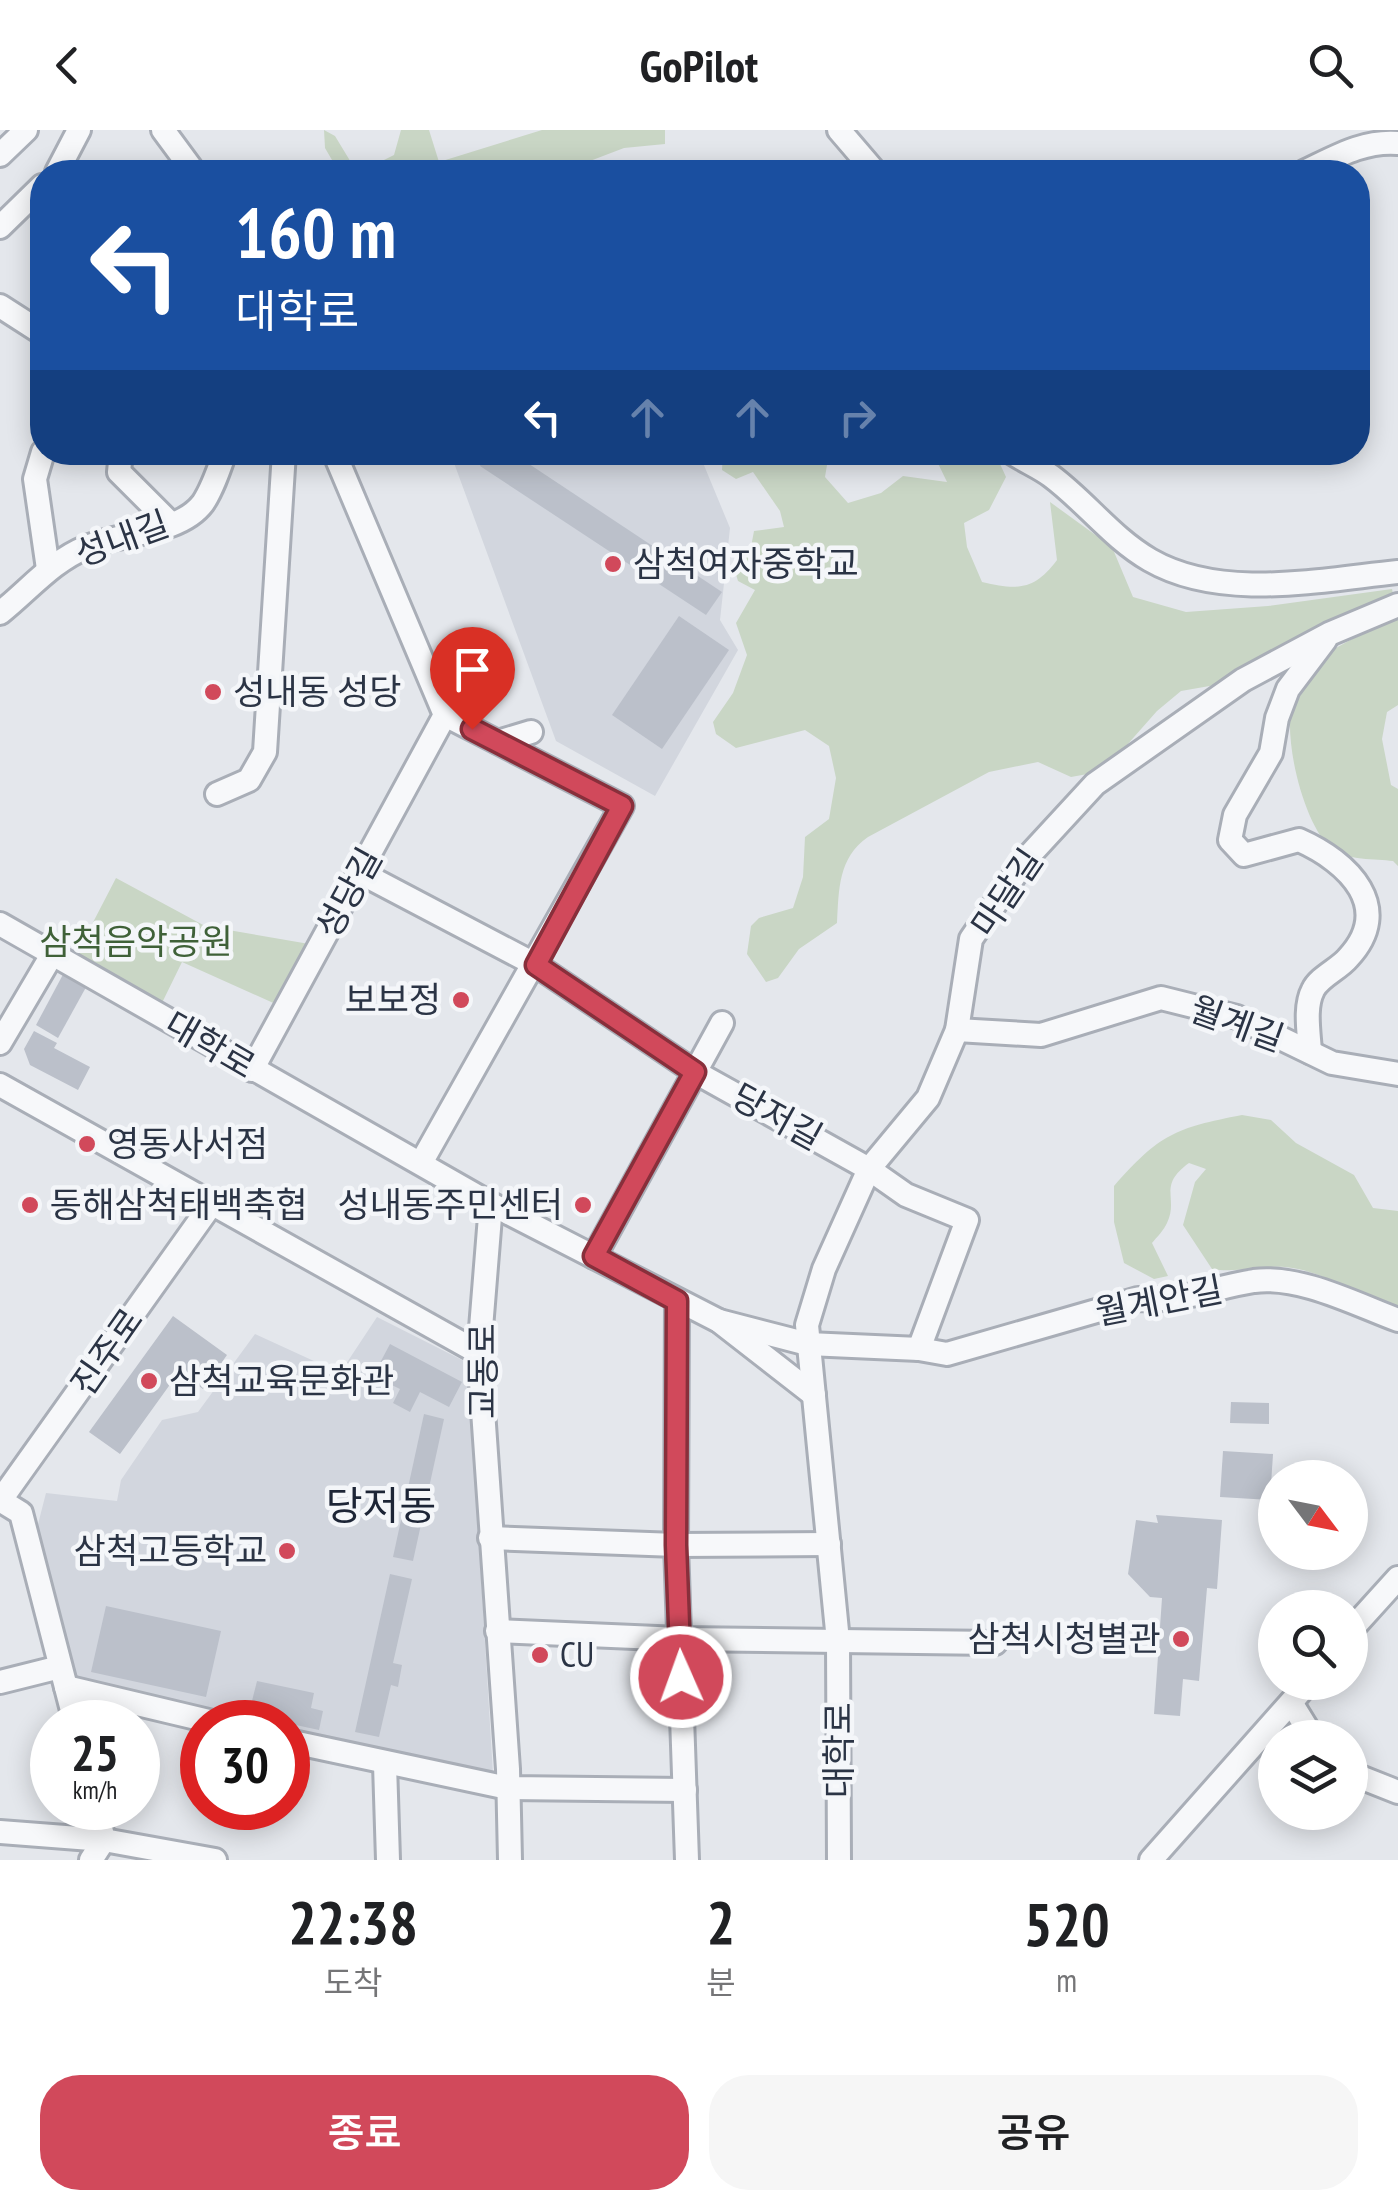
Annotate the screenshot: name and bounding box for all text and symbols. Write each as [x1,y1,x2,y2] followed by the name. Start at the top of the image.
[640,36,758,94] text: GoPilot
[40,38,95,93] icon: back
[1303,38,1358,93] icon: search
[235,187,396,277] text: 160 m
[70,200,200,330] icon: left
[235,281,359,339] text: 대학로
[515,390,570,445] icon: left
[620,390,675,445] icon: ahead
[725,390,780,445] icon: ahead
[830,390,885,445] icon: right
[68,500,175,576] street label: 성내길
[633,540,858,586] place label: 삼척여자중학교
[602,553,624,575] marker: 삼척여자중학교
[430,627,515,730] pin
[445,642,500,697] icon: arrive
[233,668,401,714] place label: 성내동 성당
[202,681,224,703] marker: 성내동 성당
[305,839,392,946] street label: 성당길
[960,840,1052,945] street label: 마달길
[39,918,233,964] park label: 삼척음악공원
[344,976,441,1022] place label: 보보정
[1184,985,1291,1061] street label: 월계길
[450,989,472,1011] marker: 보보정
[157,1000,264,1088] street label: 대학로
[724,1073,831,1160] street label: 당저길
[107,1120,268,1166] place label: 영동사서점
[76,1133,98,1155] marker: 영동사서점
[50,1181,308,1227] place label: 동해삼척태백축협
[338,1181,563,1227] place label: 성내동주민센터
[19,1194,41,1216] marker: 동해삼척태백축협
[572,1194,594,1216] marker: 성내동주민센터
[1091,1265,1226,1335] street label: 월계안길
[60,1299,153,1404] street label: 진주로
[459,1323,505,1419] street label: 교동로
[169,1357,394,1403] place label: 삼척교육문화관
[138,1370,160,1392] marker: 삼척교육문화관
[1258,1460,1368,1570] north arrow
[1258,1460,1368,1830] map controls
[326,1479,436,1531] district label: 당저동
[74,1527,267,1573] place label: 삼척고등학교
[276,1540,298,1562] marker: 삼척고등학교
[1258,1590,1368,1700] button: search
[968,1615,1161,1661] place label: 삼척시청별관
[629,1625,733,1729] position arrow
[1170,1628,1192,1650] marker: 삼척시청별관
[560,1631,594,1677] place label: CU
[529,1644,551,1666] marker: CU
[180,1700,310,1830] speed limit sign: 30
[815,1702,861,1798] street label: 대학로
[71,1720,119,1785] text: 25
[1258,1720,1368,1830] button: layers
[73,1774,117,1806] text: km/h
[288,1883,418,1961] text: 22:38
[707,1883,735,1961] text: 2
[1024,1885,1110,1963] text: 520
[1056,1959,1077,2001] text: m
[324,1961,383,2003] text: 도착
[706,1961,736,2003] text: 분
[40,2075,689,2190] button: 종료
[709,2075,1358,2190] button: 공유

